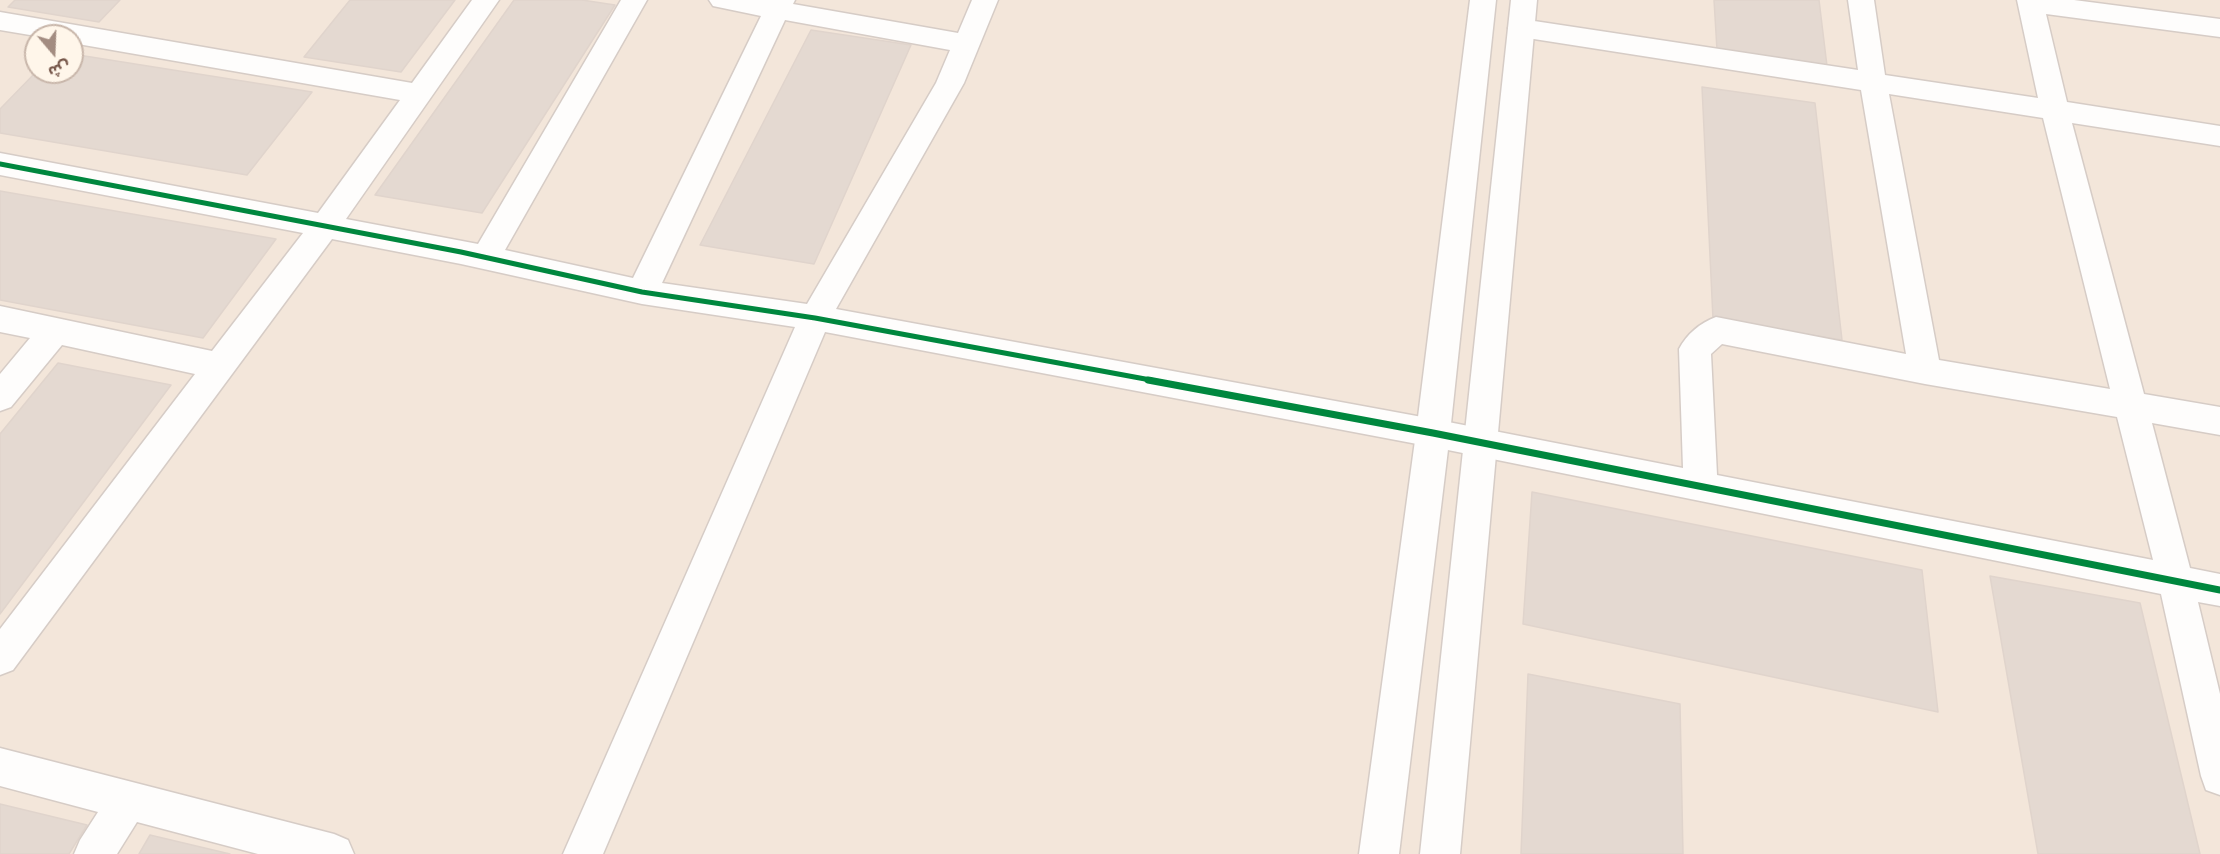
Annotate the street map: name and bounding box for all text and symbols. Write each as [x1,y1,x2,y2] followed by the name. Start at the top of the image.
[24,24,84,84] north arrow
[46,56,73,83] text: ش

